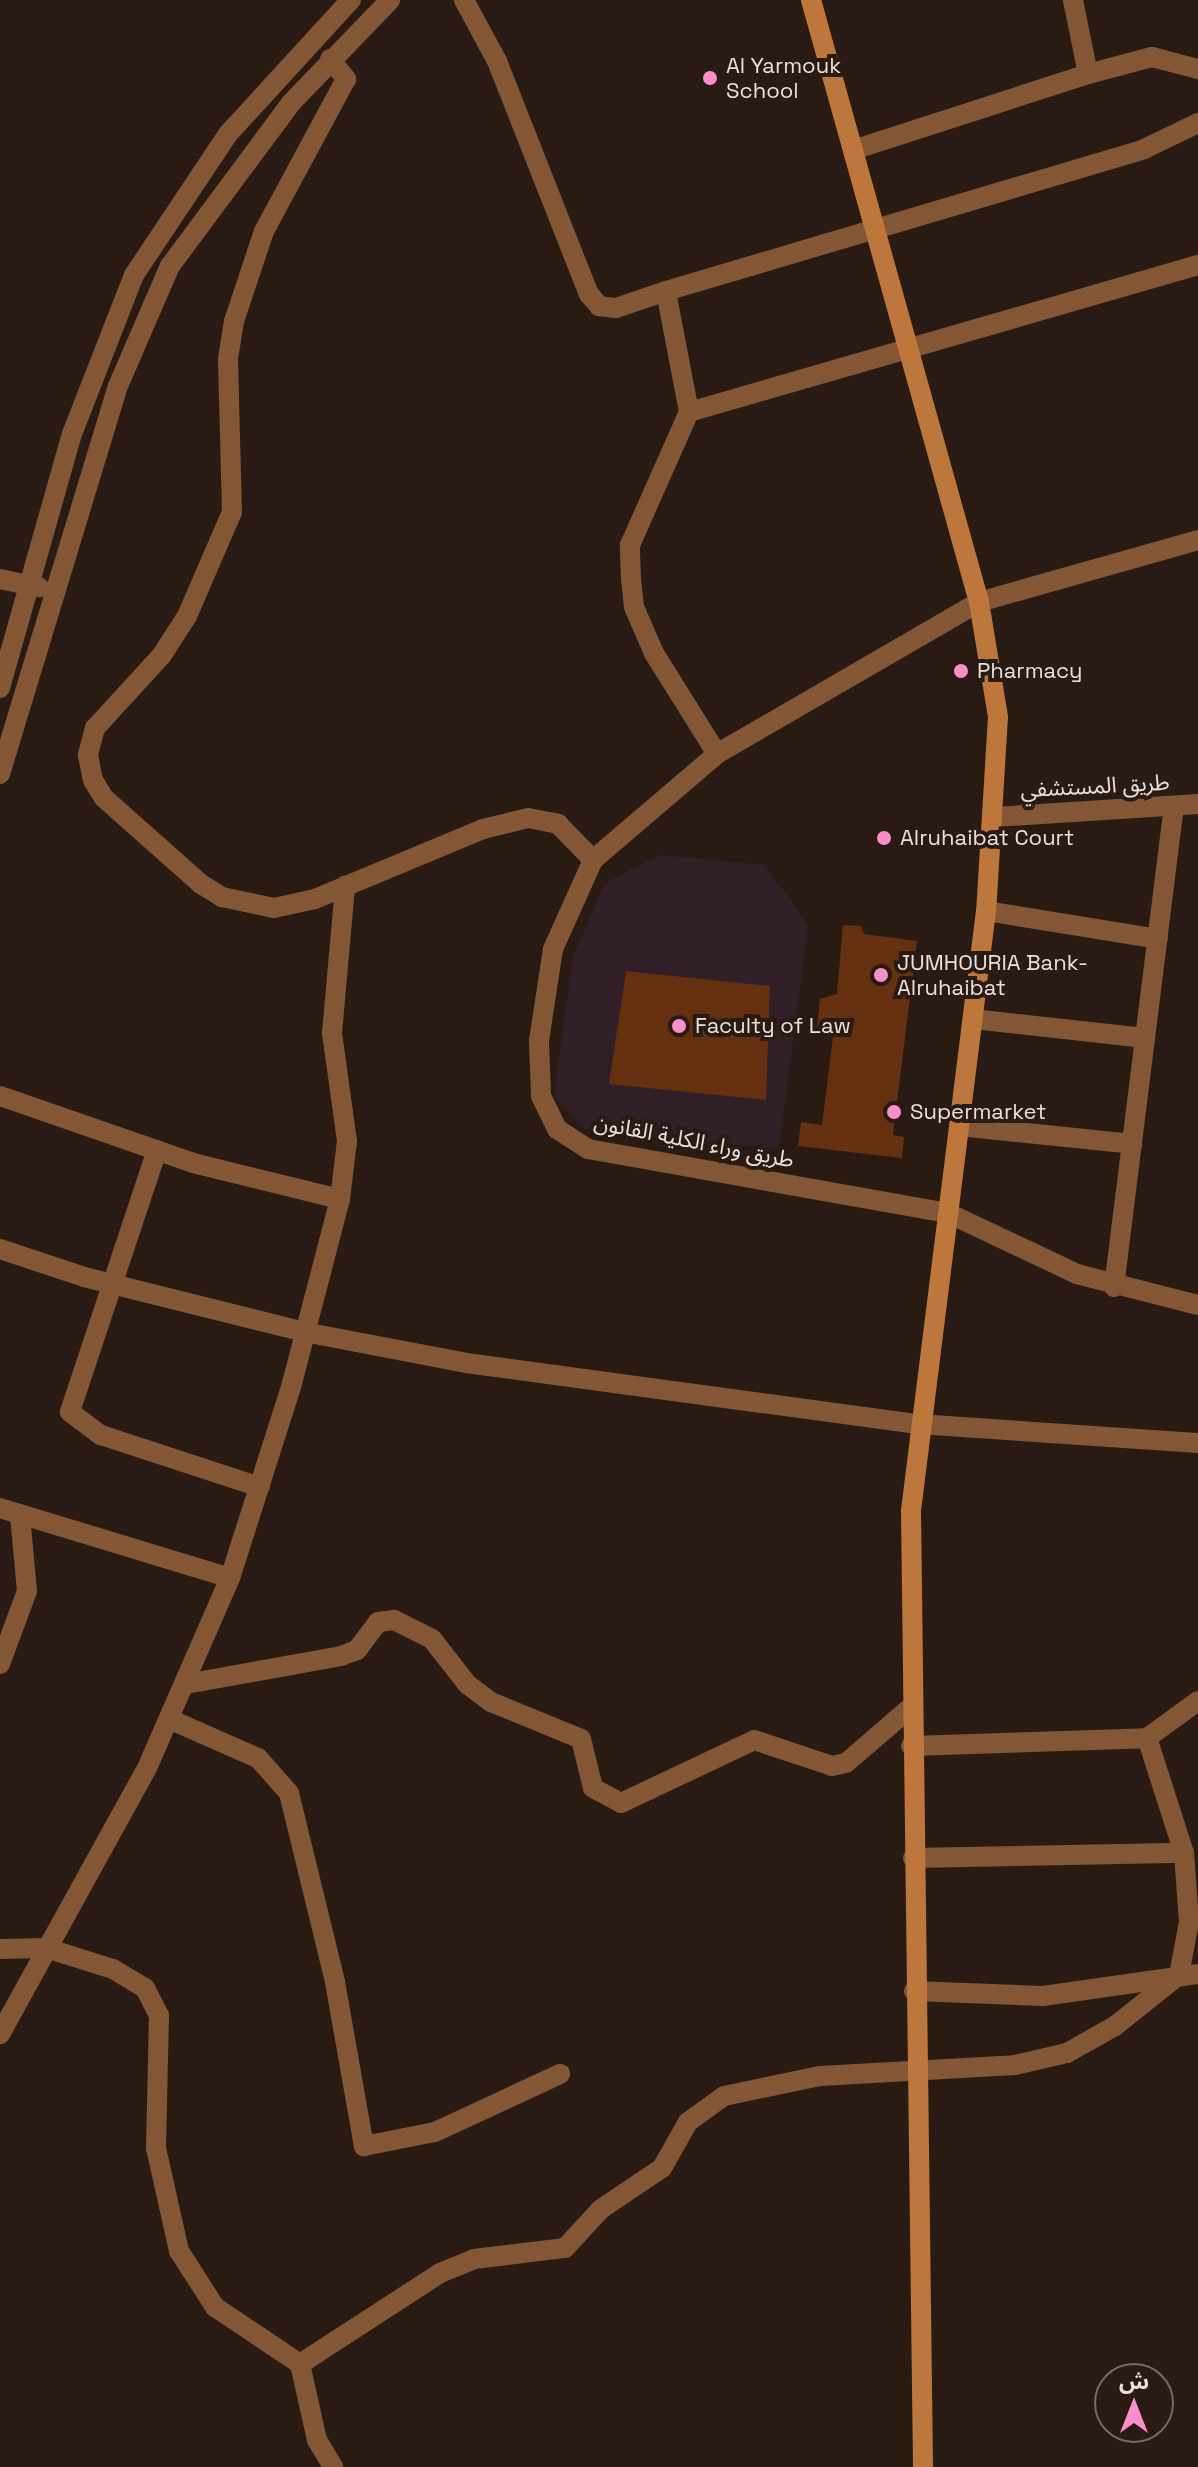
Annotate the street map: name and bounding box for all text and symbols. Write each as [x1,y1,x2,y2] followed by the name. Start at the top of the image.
[726,52,841,104] place label: Al Yarmouk School
[701,69,719,87] marker: Al Yarmouk School
[977,658,1083,684] place label: Pharmacy
[952,662,970,680] marker: Pharmacy
[1020,769,1170,803] street label: طريق المستشفي
[900,825,1074,851] place label: Alruhaibat Court
[875,829,893,847] marker: Alruhaibat Court
[897,949,1088,1000] place label: JUMHOURIA Bank- Alruhaibat
[872,966,890,984] marker: JUMHOURIA Bank- Alruhaibat
[695,1013,851,1039] place label: Faculty of Law
[670,1017,688,1035] marker: Faculty of Law
[910,1099,1046,1125] place label: Supermarket
[885,1103,903,1121] marker: Supermarket
[592,1109,796,1173] street label: طريق وراء الكلية القانون
[1094,2363,1174,2443] north arrow
[1119,2367,1149,2395] text: ش

